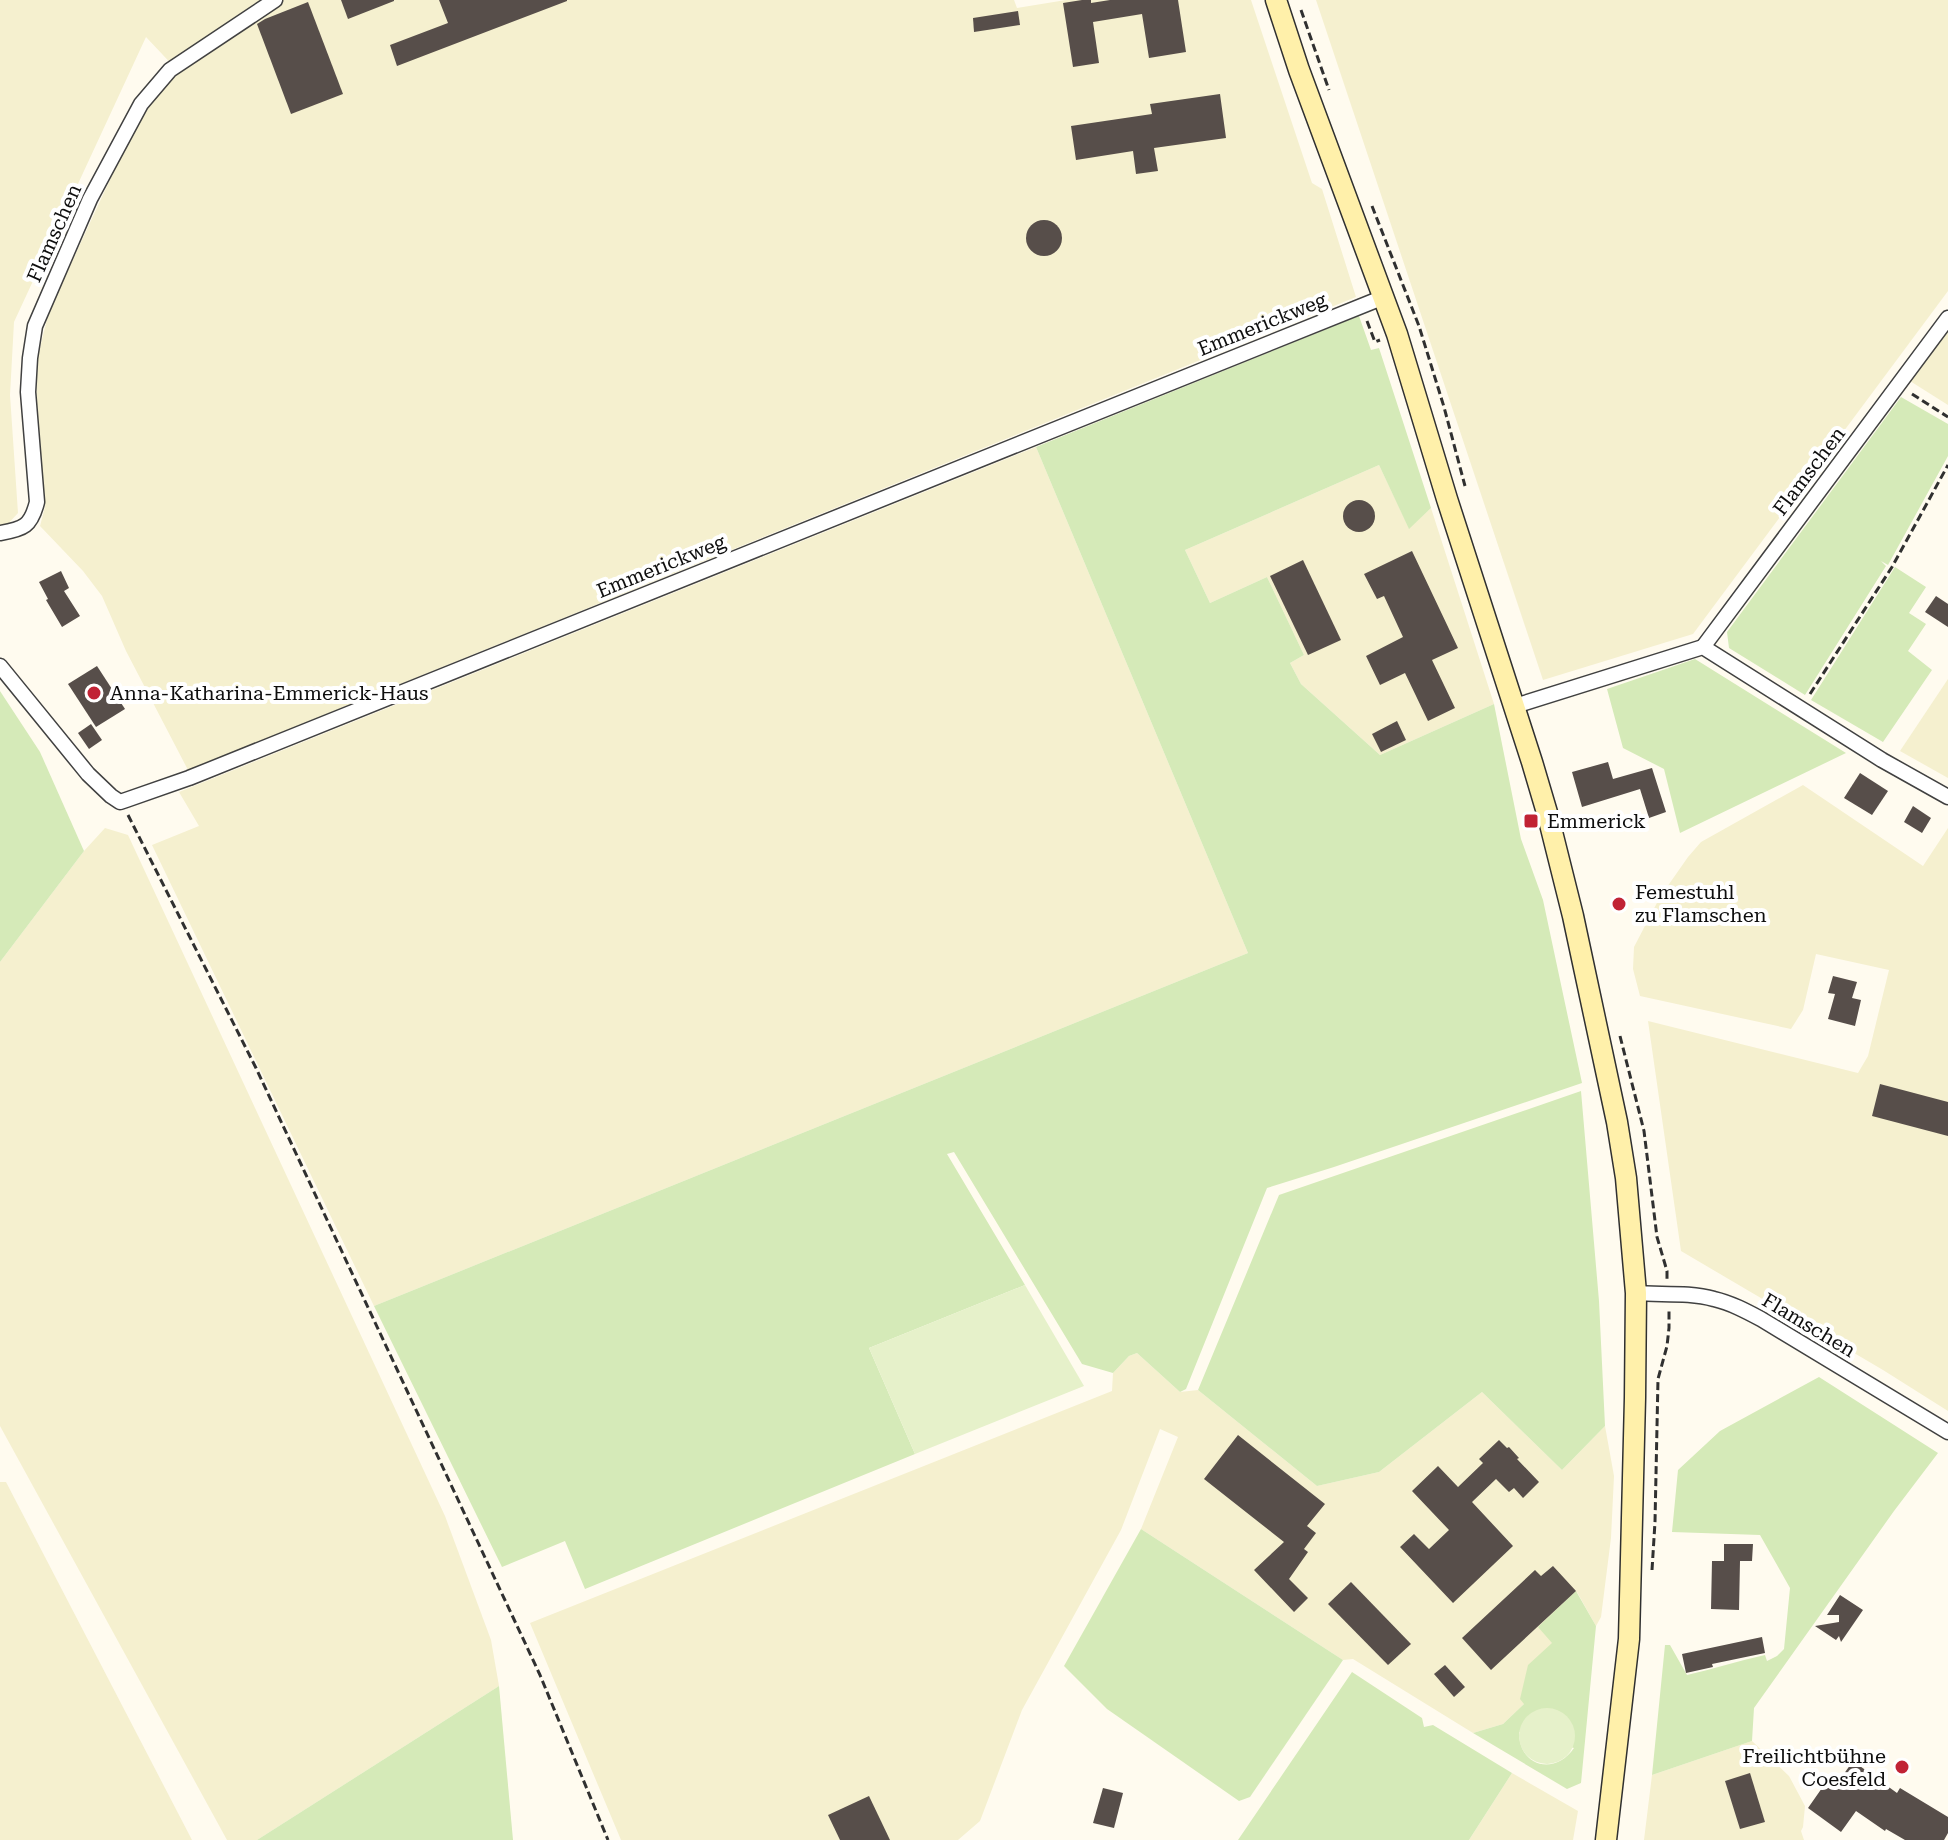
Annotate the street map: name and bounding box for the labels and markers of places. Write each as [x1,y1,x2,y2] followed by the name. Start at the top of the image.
[110,681,429,705] place label: Anna-Katharina-Emmerick-Haus
[85,684,103,702] marker: Anna-Katharina-Emmerick-Haus
[1547,809,1646,833] place label: Emmerick
[1522,812,1540,830] marker: Emmerick
[1635,880,1767,927] place label: Femestuhl zu Flamschen
[1610,895,1628,913] marker: Femestuhl zu Flamschen
[1743,1744,1886,1791] place label: Freilichtbühne Coesfeld
[1893,1758,1911,1776] marker: Freilichtbühne Coesfeld

